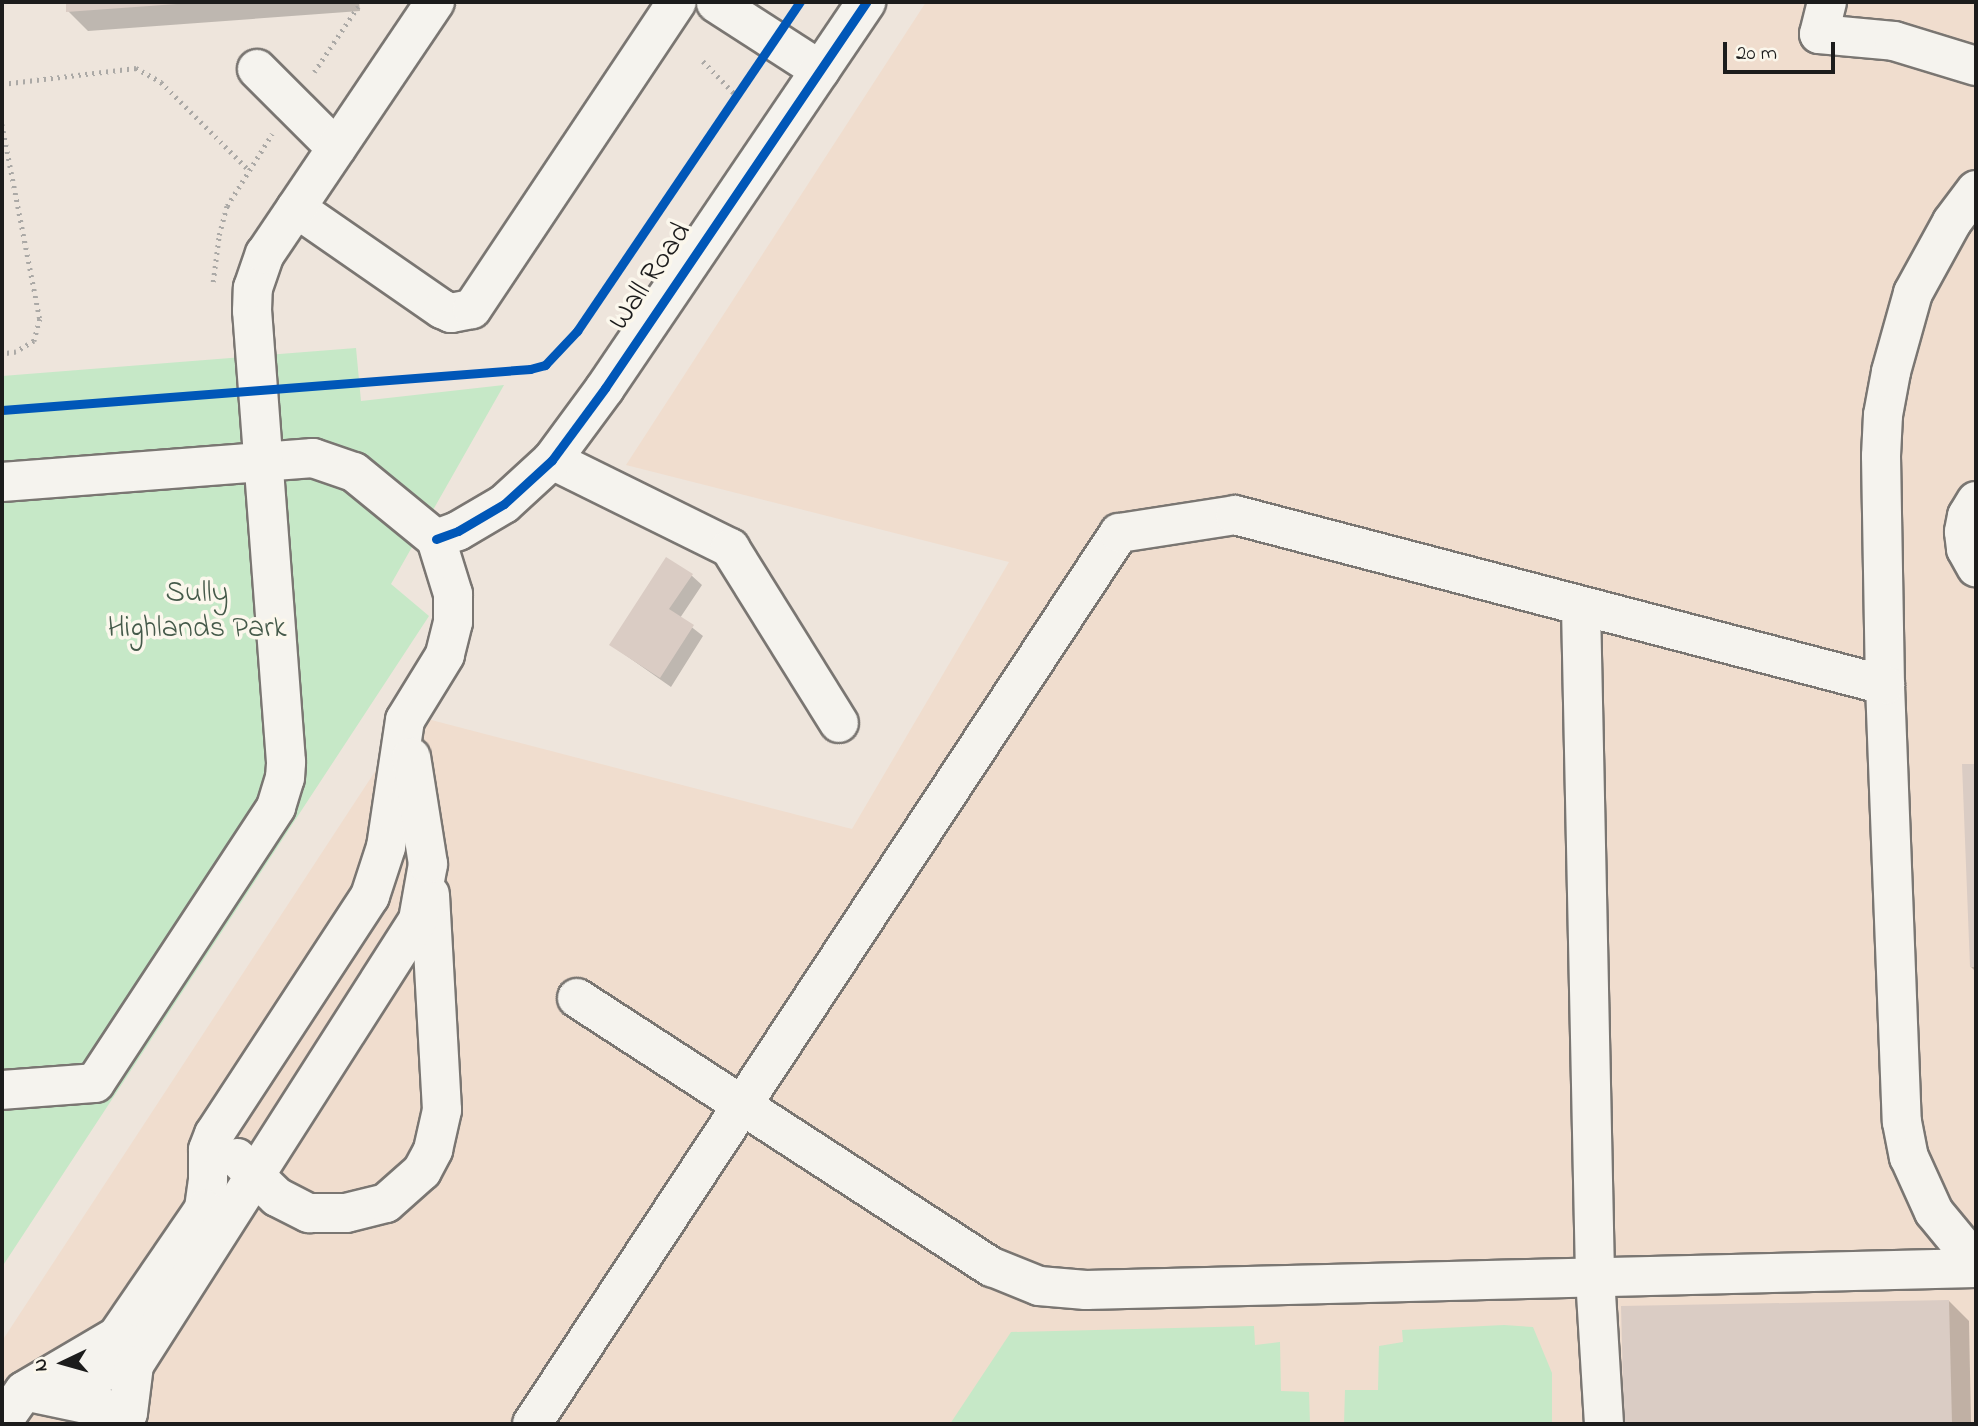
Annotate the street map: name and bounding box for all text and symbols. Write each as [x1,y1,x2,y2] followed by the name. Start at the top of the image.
[1726,28,1838,72] scale bar
[1736,39,1777,69] text: 20 m
[602,216,700,338] street label: Wall Road
[107,576,287,646] park label: Sully Highlands Park
[28,1328,98,1398] north arrow
[28,1357,56,1372] text: N

